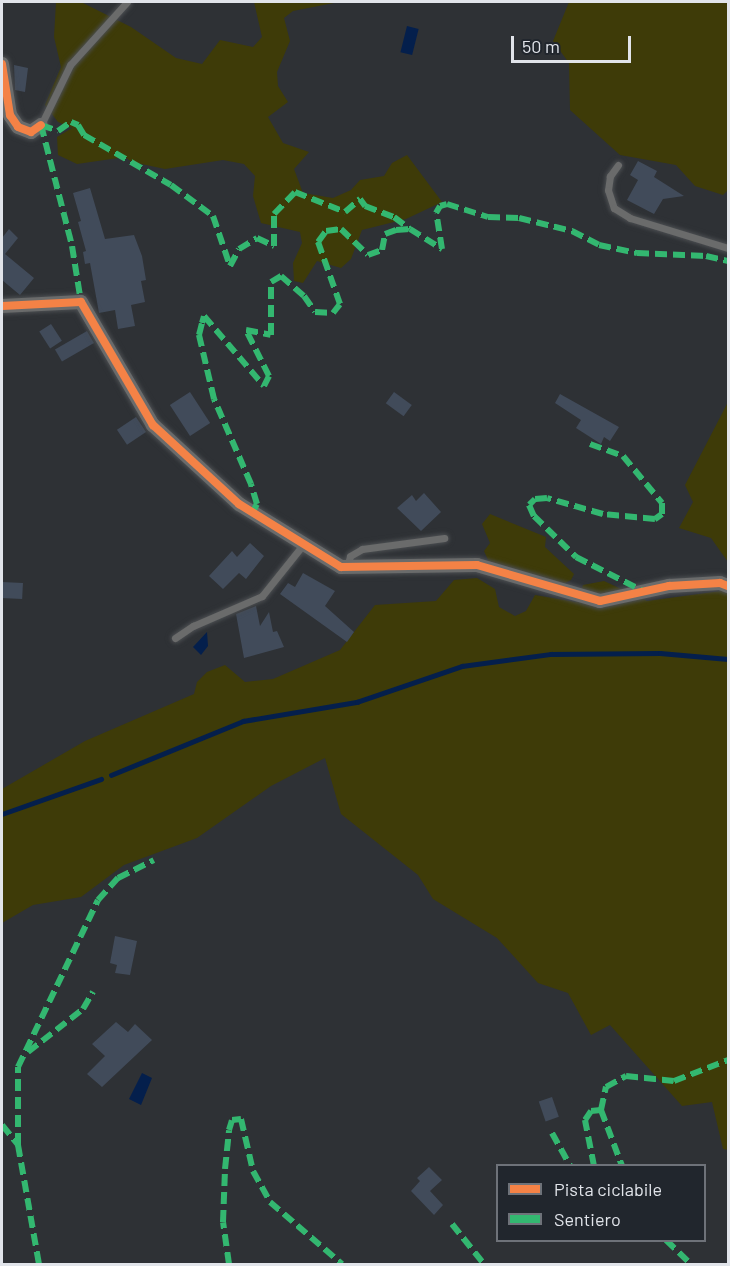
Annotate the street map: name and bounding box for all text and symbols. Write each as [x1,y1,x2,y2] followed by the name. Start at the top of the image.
[514,24,634,62] scale bar
[522,35,560,57] text: 50 m
[496,1164,706,1242] legend
[554,1178,662,1200] text: Pista ciclabile
[554,1208,621,1230] text: Sentiero

